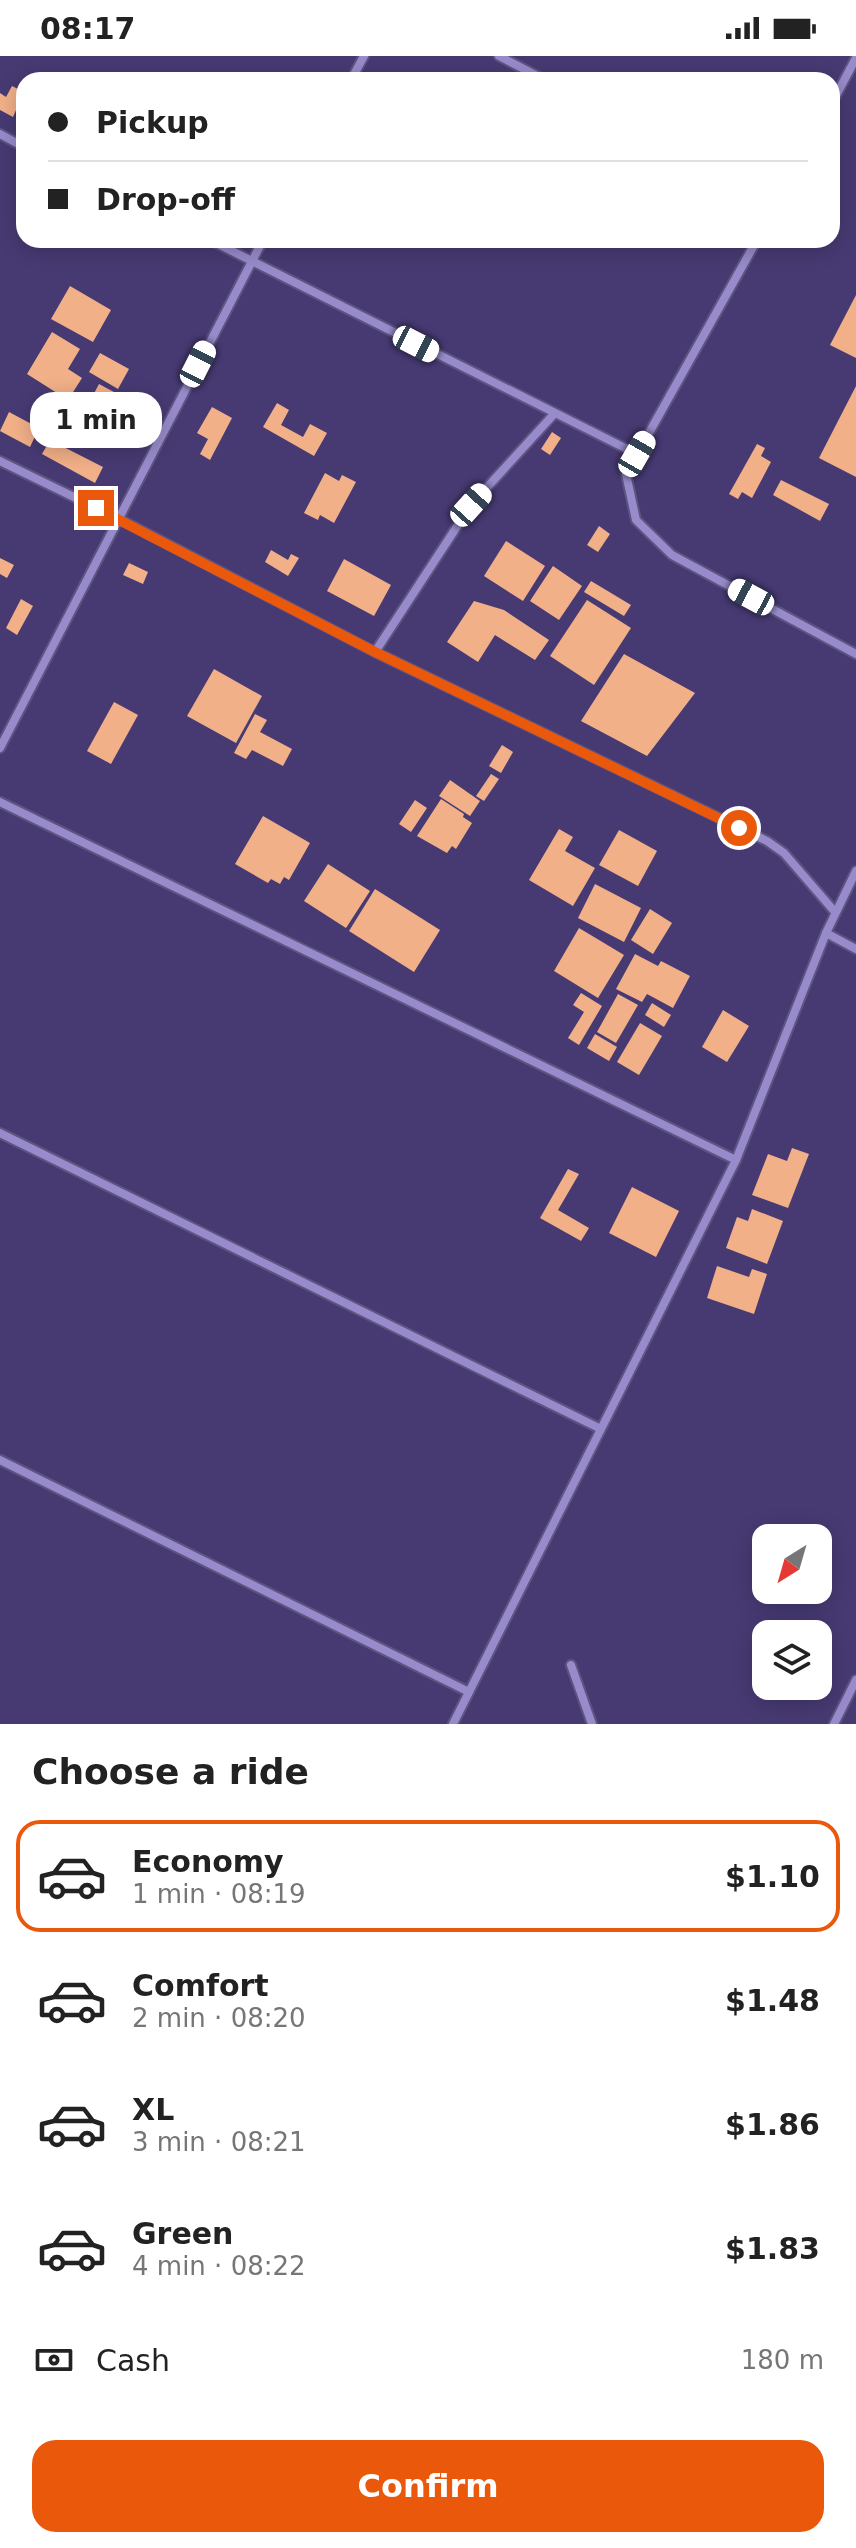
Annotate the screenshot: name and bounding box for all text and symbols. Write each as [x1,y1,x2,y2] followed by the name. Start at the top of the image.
[40,11,136,46] text: 08:17
[96,105,209,140] text: Pickup
[96,182,235,217] text: Drop-off
[389,322,443,366] car
[176,337,220,391] car
[30,392,162,448] callout: 1 min
[55,405,137,435] text: 1 min
[615,427,659,481] car
[446,479,496,531] car
[78,490,114,526] route end
[724,575,778,619] car
[721,810,757,846] route start
[752,1524,832,1604] north arrow
[752,1524,832,1700] map controls
[752,1620,832,1700] button: layers
[32,1751,309,1792] text: Choose a ride
[36,1840,108,1912] icon: car
[132,1844,284,1879] text: Economy
[725,1859,820,1894] text: $1.10
[132,1879,306,1909] text: 1 min · 08:19
[36,1964,108,2036] icon: car
[132,1968,269,2003] text: Comfort
[725,1983,820,2018] text: $1.48
[132,2003,306,2033] text: 2 min · 08:20
[36,2088,108,2160] icon: car
[132,2092,174,2127] text: XL
[725,2107,820,2142] text: $1.86
[132,2127,306,2157] text: 3 min · 08:21
[36,2212,108,2284] icon: car
[132,2216,233,2251] text: Green
[725,2231,820,2266] text: $1.83
[132,2251,306,2281] text: 4 min · 08:22
[32,2338,76,2382] icon: cash
[96,2343,170,2378] text: Cash
[741,2345,824,2375] text: 180 m
[32,2440,824,2532] button: Confirm

